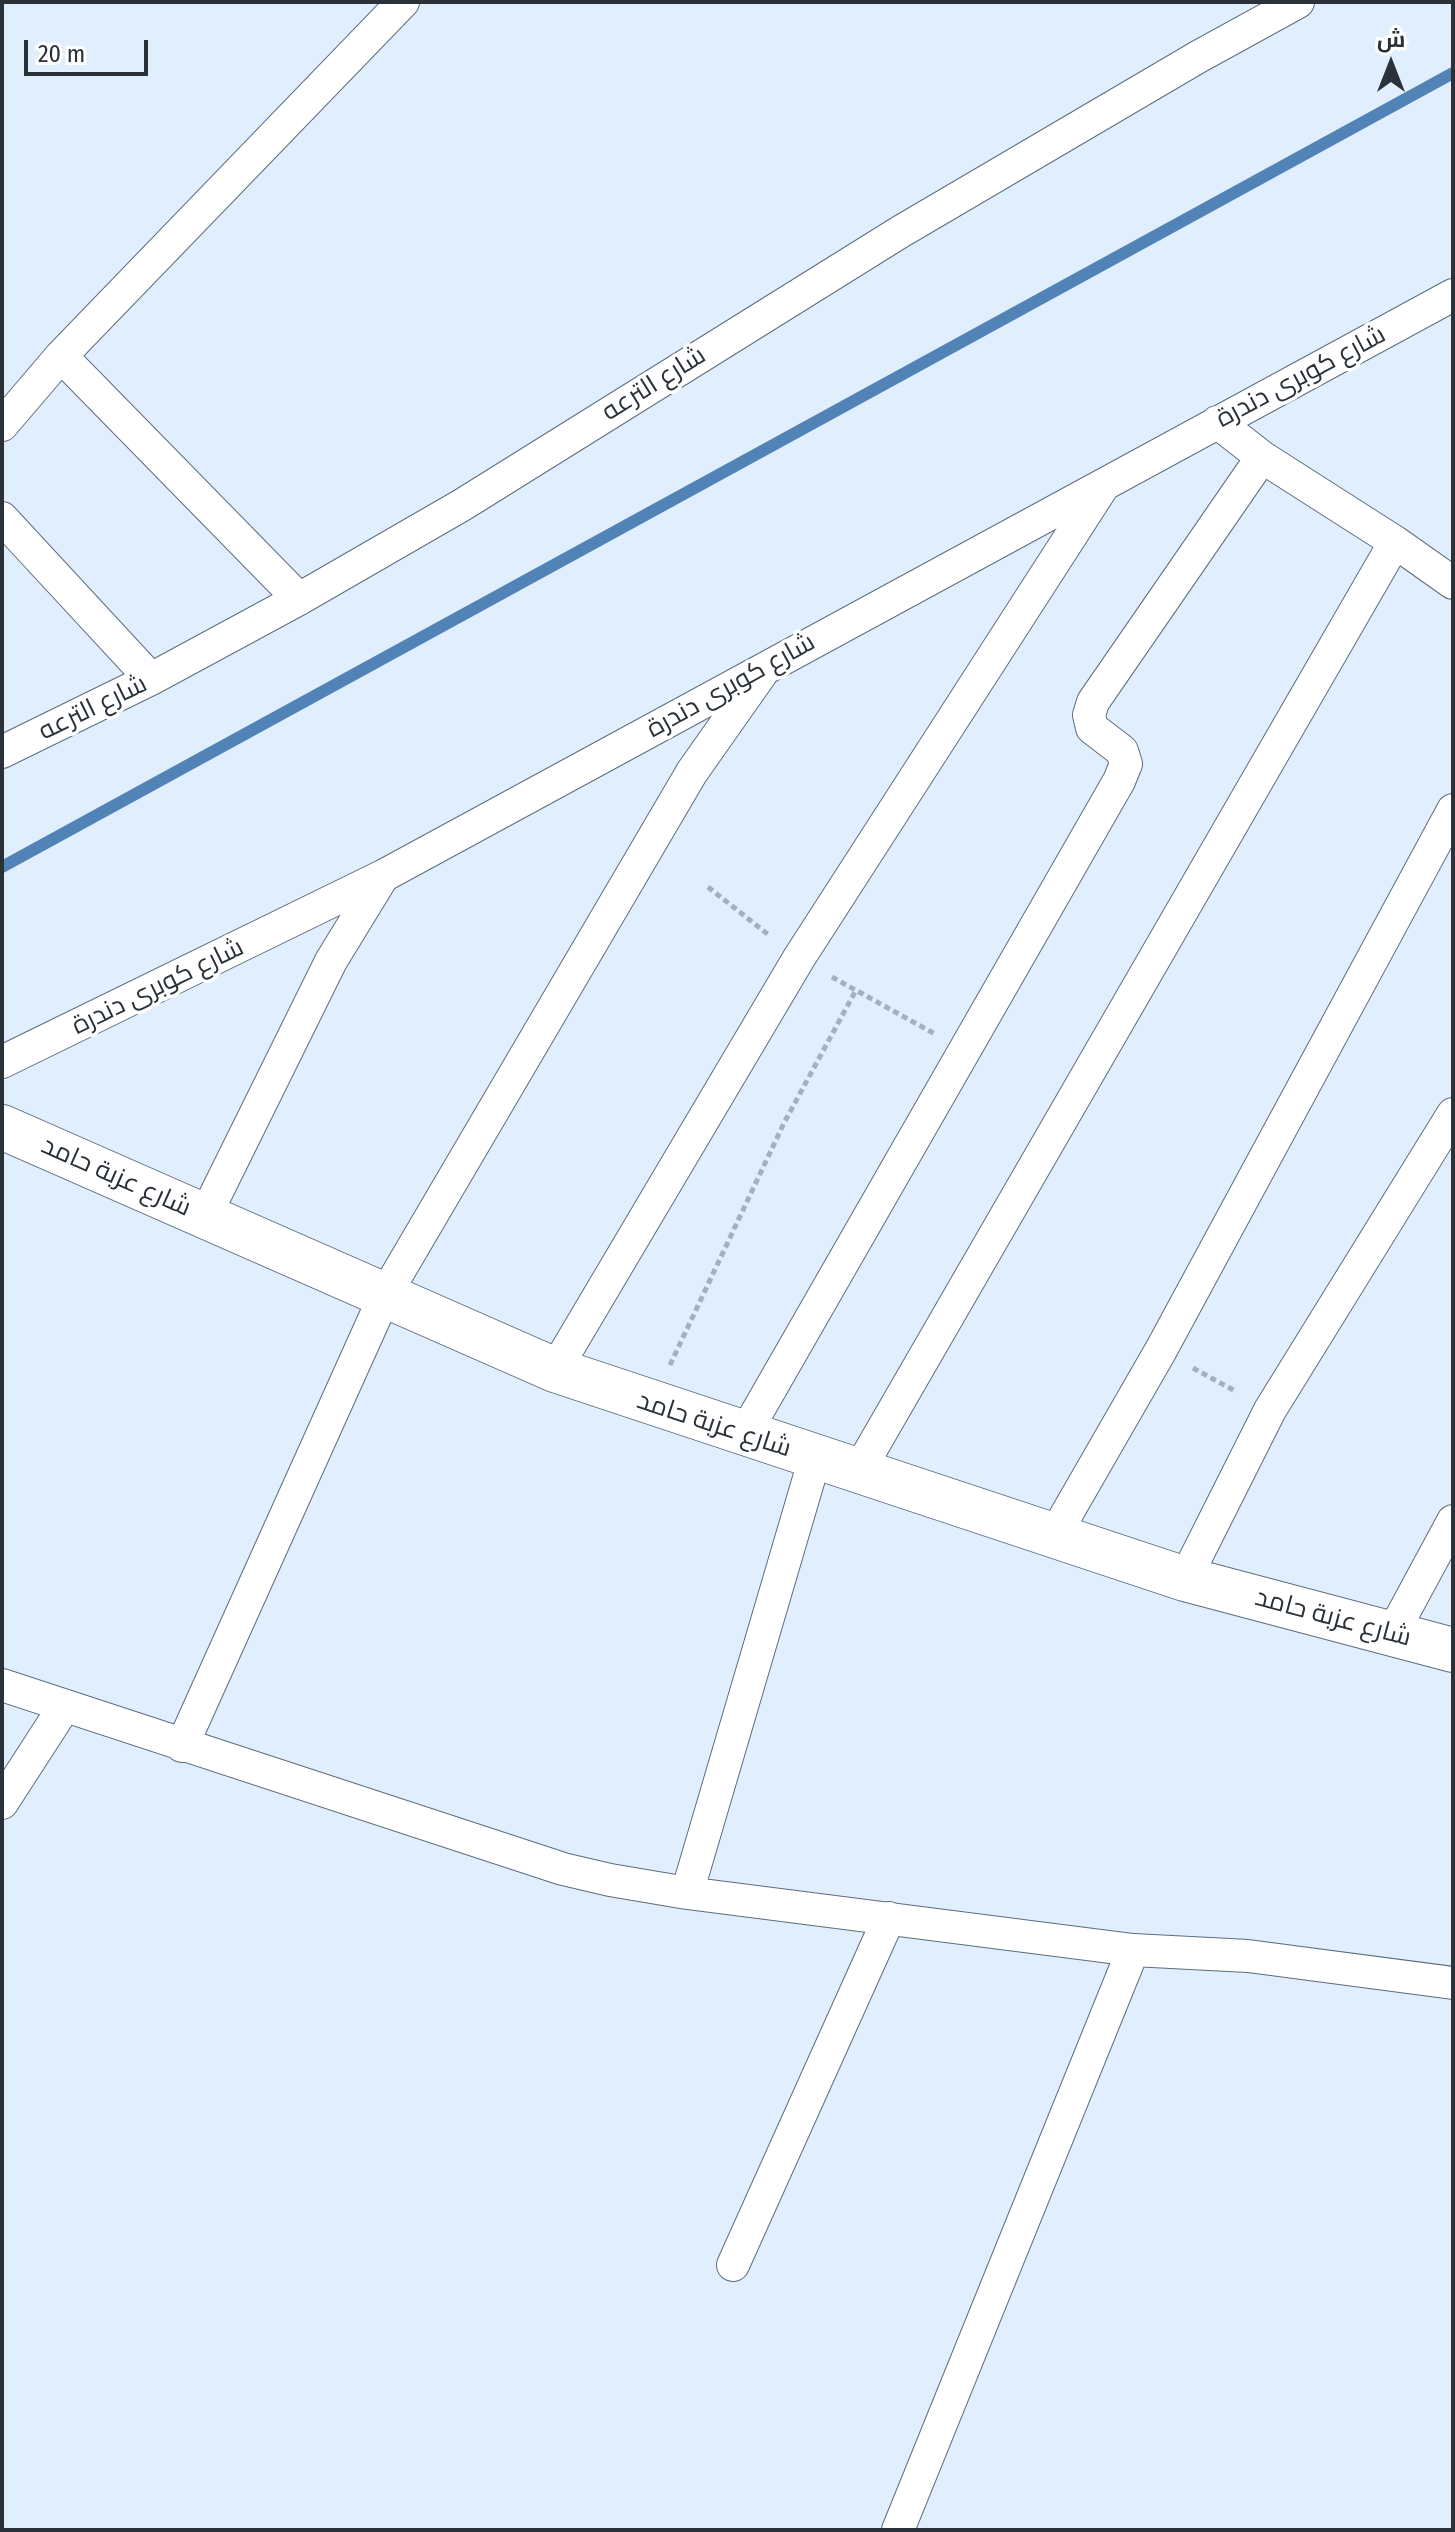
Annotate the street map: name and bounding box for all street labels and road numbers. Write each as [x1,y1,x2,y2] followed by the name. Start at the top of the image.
[1211,319,1391,435] street label: شارع كوبرى دندرة
[596,340,712,428] street label: شارع الترعه
[642,627,820,745] street label: شارع كوبرى دندرة
[34,668,152,748] street label: شارع الترعه
[67,932,249,1042] street label: شارع كوبرى دندرة
[36,1130,196,1224] street label: شارع عزبة حامد
[633,1385,795,1465] street label: شارع عزبة حامد
[1251,1582,1415,1654] street label: شارع عزبة حامد

